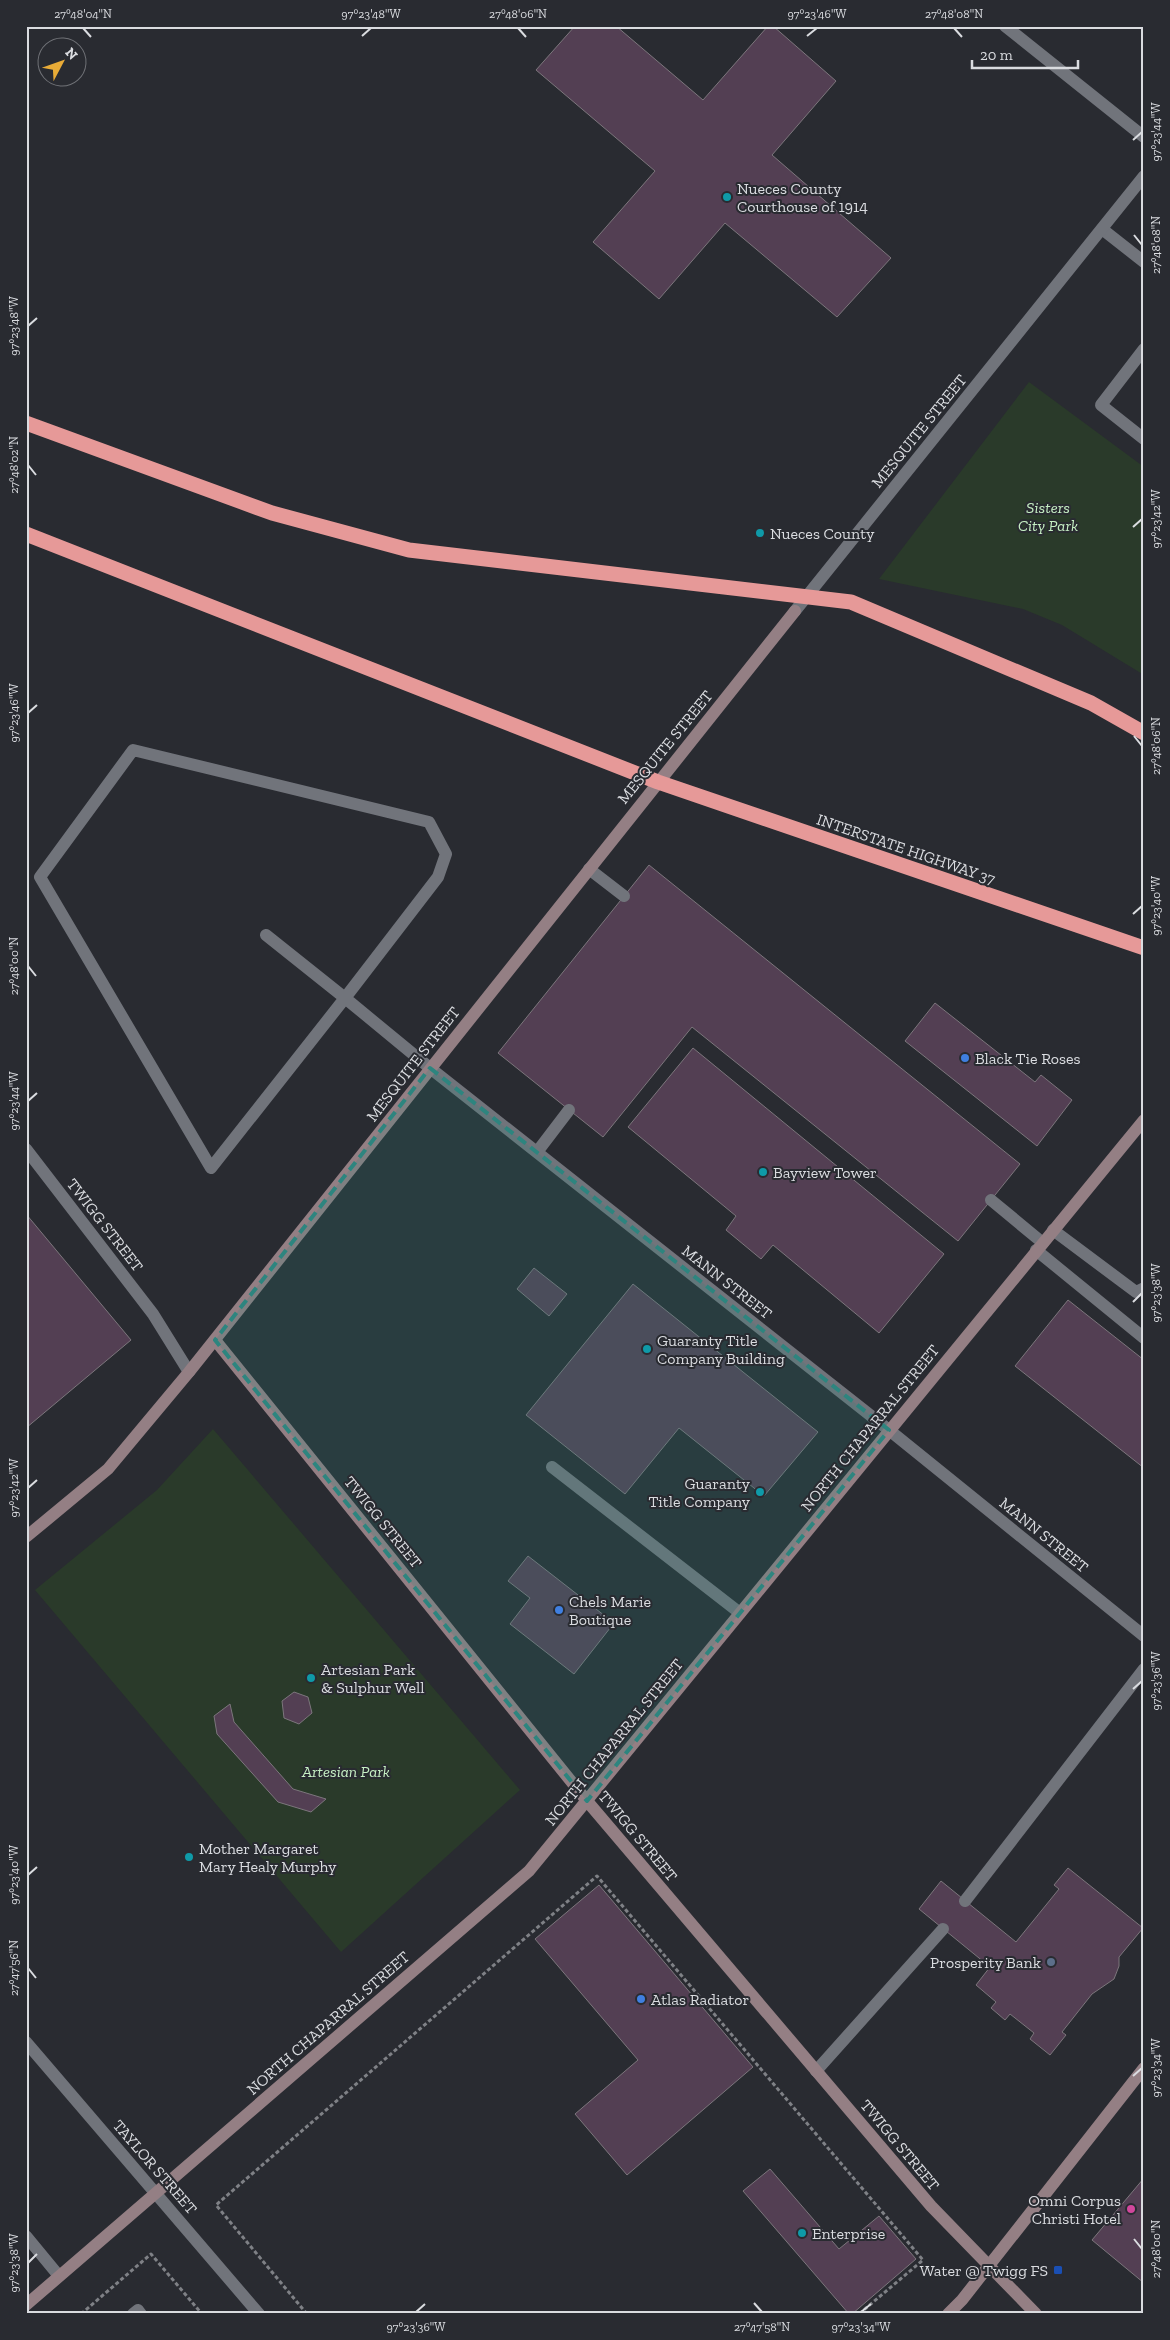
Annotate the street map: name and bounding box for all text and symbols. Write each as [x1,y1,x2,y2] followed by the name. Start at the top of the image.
[54,7,112,21] text: 27°48'04"N
[341,7,401,21] text: 97°23'48"W
[489,7,547,21] text: 27°48'06"N
[787,7,847,21] text: 97°23'46"W
[925,7,983,21] text: 27°48'08"N
[38,38,88,88] north arrow
[972,38,1079,70] scale bar
[62,44,82,64] text: N
[980,46,1013,64] text: 20 m
[1149,102,1163,162] text: 97°23'44"W
[737,179,868,216] place label: Nueces County Courthouse of 1914
[721,191,733,203] marker: Nueces County Courthouse of 1914
[1149,216,1163,274] text: 27°48'08"N
[7,296,21,356] text: 97°23'48"W
[867,370,971,492] street label: MESQUITE STREET
[7,436,21,494] text: 27°48'02"N
[1149,489,1163,548] text: 97°23'42"W
[1018,498,1078,535] park label: Sisters City Park
[770,524,875,543] place label: Nueces County
[754,527,766,539] marker: Nueces County
[7,683,21,743] text: 97°23'46"W
[613,686,717,808] street label: MESQUITE STREET
[1149,717,1163,775] text: 27°48'06"N
[814,809,998,889] street label: INTERSTATE HIGHWAY 37
[1149,875,1163,936] text: 97°23'40"W
[7,937,21,995] text: 27°48'00"N
[362,1003,464,1125] street label: MESQUITE STREET
[975,1049,1081,1068] place label: Black Tie Roses
[959,1052,971,1064] marker: Black Tie Roses
[7,1071,21,1131] text: 97°23'44"W
[773,1163,877,1182] place label: Bayview Tower
[757,1166,769,1178] marker: Bayview Tower
[63,1175,147,1275] street label: TWIGG STREET
[678,1241,776,1323] street label: MANN STREET
[1149,1263,1163,1323] text: 97°23'38"W
[657,1331,785,1368] place label: Guaranty Title Company Building
[797,1341,943,1515] street label: NORTH CHAPARRAL STREET
[641,1343,653,1355] marker: Guaranty Title Company Building
[7,1458,21,1517] text: 97°23'42"W
[340,1472,426,1572] street label: TWIGG STREET
[648,1474,751,1511] place label: Guaranty Title Company
[754,1486,766,1498] marker: Guaranty Title Company
[996,1493,1092,1577] street label: MANN STREET
[569,1592,651,1629] place label: Chels Marie Boutique
[553,1604,565,1616] marker: Chels Marie Boutique
[1149,1651,1163,1711] text: 97°23'36"W
[541,1655,687,1829] street label: NORTH CHAPARRAL STREET
[321,1660,425,1697] place label: Artesian Park & Sulphur Well
[305,1672,317,1684] marker: Artesian Park & Sulphur Well
[301,1762,390,1781] park label: Artesian Park
[595,1787,682,1885] street label: TWIGG STREET
[199,1839,337,1876] place label: Mother Margaret Mary Healy Murphy
[7,1844,21,1905] text: 97°23'40"W
[183,1851,195,1863] marker: Mother Margaret Mary Healy Murphy
[7,1940,21,1996] text: 27°47'56"N
[243,1947,413,2099] street label: NORTH CHAPARRAL STREET
[930,1953,1042,1972] place label: Prosperity Bank
[1045,1956,1057,1968] marker: Prosperity Bank
[651,1990,749,2009] place label: Atlas Radiator
[635,1993,647,2005] marker: Atlas Radiator
[1149,2038,1163,2097] text: 97°23'34"W
[857,2096,944,2194] street label: TWIGG STREET
[109,2116,201,2218] street label: TAYLOR STREET
[1028,2191,1121,2228] place label: Omni Corpus Christi Hotel
[1125,2203,1137,2215] marker: Omni Corpus Christi Hotel
[1149,2220,1163,2278] text: 27°48'00"N
[812,2224,885,2243] place label: Enterprise
[796,2227,808,2239] marker: Enterprise
[7,2233,21,2293] text: 97°23'38"W
[920,2261,1048,2280] place label: Water @ Twigg FS
[1052,2264,1064,2276] marker: Water @ Twigg FS
[386,2320,446,2334] text: 97°23'36"W
[734,2320,790,2334] text: 27°47'58"N
[832,2320,891,2334] text: 97°23'34"W

